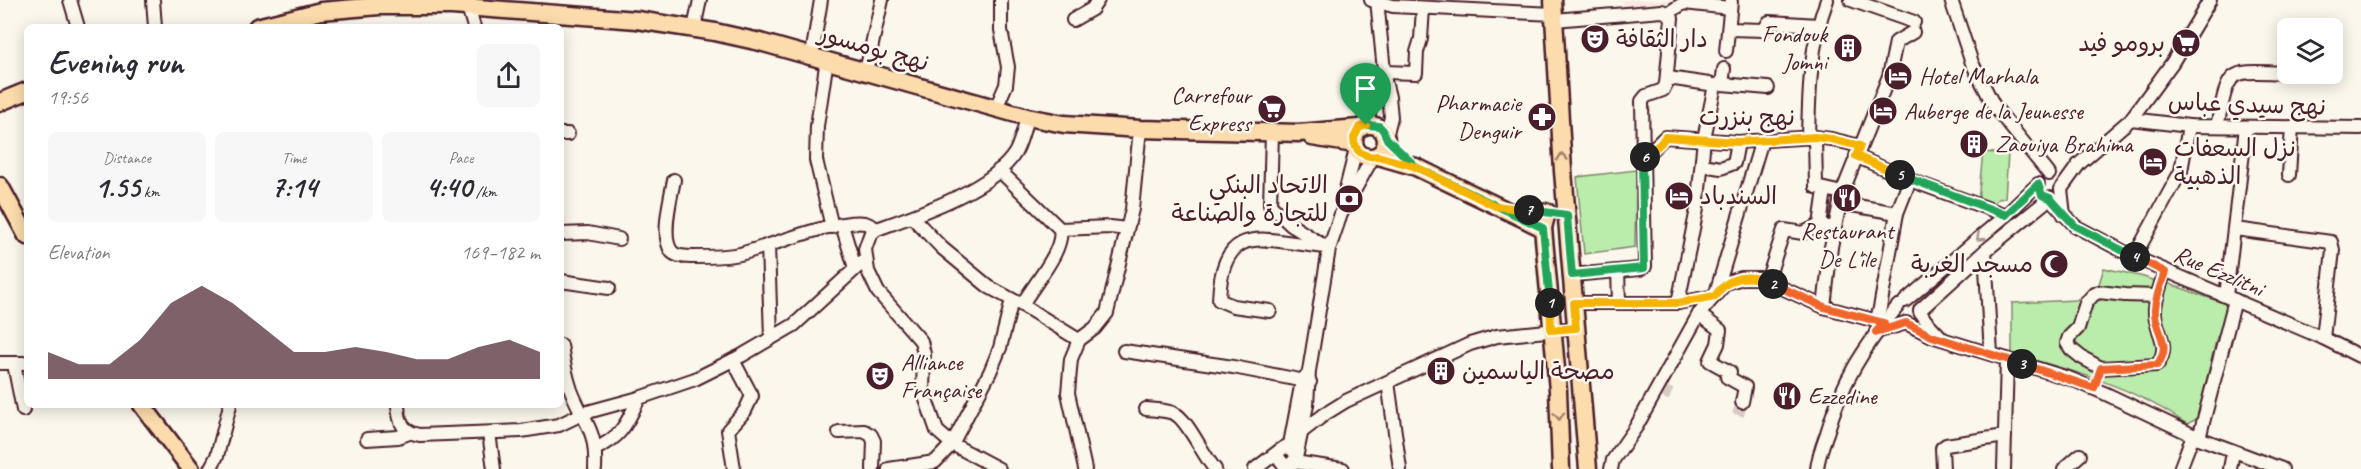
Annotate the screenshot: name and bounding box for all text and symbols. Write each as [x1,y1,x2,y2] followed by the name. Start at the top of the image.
[813,17,933,79] street label: نهج بومسور
[2277,18,2343,84] map controls
[2277,18,2343,84] button: layers
[1762,19,1830,77] place label: Fondouk Jomni
[1579,23,1611,55] theatre icon: دار الثقافة
[1616,24,1708,54] place label: دار الثقافة
[2170,27,2202,59] supermarket icon: برومو فيد
[2078,28,2165,58] place label: برومو فيد
[1832,32,1864,64] building icon: Fondouk Jomni
[48,41,183,83] text: Evening run
[477,44,540,107] button: share
[1882,60,1914,92] hotel icon: Hotel Marhala
[1919,61,2039,91] place label: Hotel Marhala
[1340,63,1391,125] pin
[1349,72,1382,105] icon: arrive
[1171,80,1253,138] place label: Carrefour Express
[48,85,88,110] text: 19:56
[2167,86,2327,124] street label: نهج سيدي عباس
[1435,88,1523,146] place label: Pharmacie Denguir
[1256,93,1288,125] supermarket icon: Carrefour Express
[1867,95,1899,127] hotel icon: Auberge de la Jeunesse
[1904,96,2085,126] place label: Auberge de la Jeunesse
[1526,101,1558,133] pharmacy icon: Pharmacie Denguir
[1699,102,1795,133] street label: نهج بنزرت
[1958,128,1990,160] building icon: Zaouiya Brahima
[1995,129,2134,159] place label: Zaouiya Brahima
[2174,133,2296,191] place label: نزل السعفات الذهبية
[1630,142,1660,172] pin: 6
[2137,146,2169,178] hotel icon: نزل السعفات الذهبية
[1641,147,1649,167] text: 6
[103,148,151,168] text: Distance
[282,148,306,168] text: Time
[449,148,473,168] text: Pace
[1556,152,1569,161] one-way arrow
[1885,160,1915,190] pin: 5
[1897,165,1903,185] text: 5
[95,168,140,206] text: 1.55
[271,168,317,206] text: 7:14
[425,168,472,206] text: 4:40
[1172,170,1328,228] place label: الاتحاد البنكي للتجارة والصناعة
[1663,180,1695,212] hotel icon: السندباد
[1700,181,1777,211] place label: السندباد
[140,182,160,202] text: km
[472,182,497,202] text: /km
[1831,182,1863,214] restaurant icon: Restaurant De L'île
[1333,183,1365,215] bank icon: الاتحاد البنكي للتجارة والصناعة
[1514,195,1544,225] pin: 7
[1525,200,1533,220] text: 7
[1801,216,1896,274] place label: Restaurant De L'île
[1976,230,1987,241] one-way arrow
[2170,239,2271,304] street label: Rue Ezzlitni
[48,240,110,265] text: Elevation
[461,240,540,265] text: 169–182 m
[2120,242,2150,272] pin: 4
[2131,247,2139,267] text: 4
[2038,248,2070,280] mosque icon: مسجد الغربة
[1911,249,2033,279] place label: مسجد الغربة
[1758,269,1788,299] pin: 2
[1769,274,1777,294] text: 2
[1535,288,1565,318] pin: 1
[1546,293,1554,313] text: 1
[901,347,983,405] place label: Alliance Française
[2007,349,2037,379] pin: 3
[2018,354,2026,374] text: 3
[1425,355,1457,387] building icon: مصحة الياسمين
[1462,356,1615,386] place label: مصحة الياسمين
[864,360,896,392] theatre icon: Alliance Française
[1771,380,1803,412] restaurant icon: Ezzedine
[1808,381,1879,411] place label: Ezzedine
[1553,412,1566,421] one-way arrow

